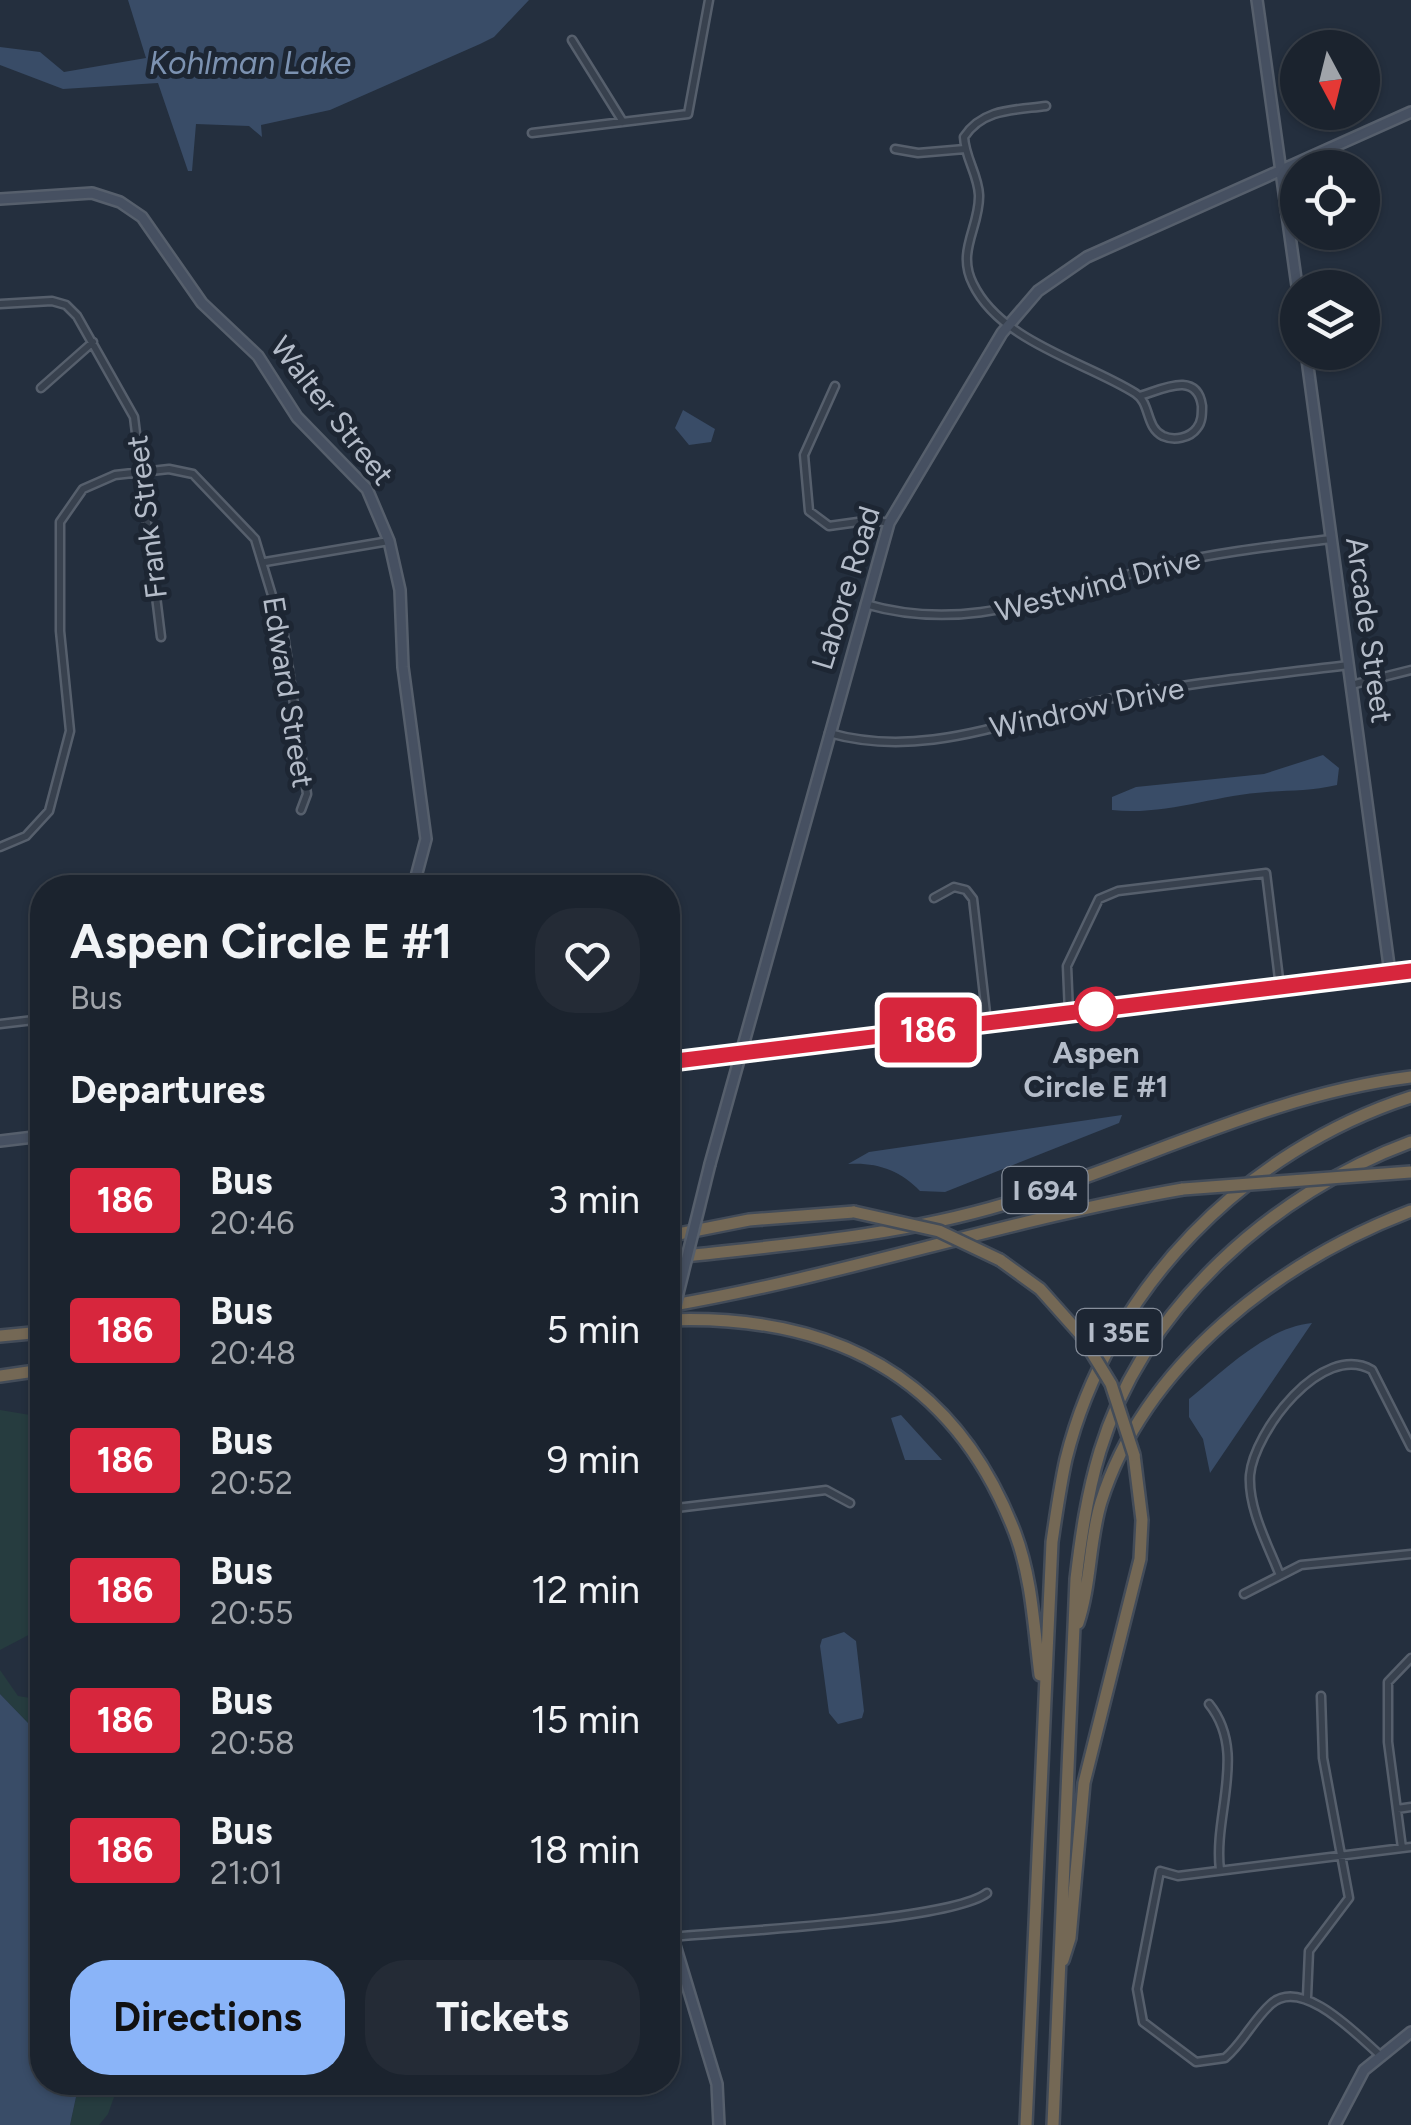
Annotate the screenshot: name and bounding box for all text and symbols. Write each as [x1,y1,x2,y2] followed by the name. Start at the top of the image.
[1280,30,1380,130] north arrow
[1280,30,1380,370] map controls
[149,44,351,82] water label: Kohlman Lake
[1280,150,1380,250] button: locate
[1280,270,1380,370] button: layers
[263,329,402,492] street label: Walter Street
[118,433,175,601] street label: Frank Street
[803,502,888,674] street label: Labore Road
[1338,535,1401,725] street label: Arcade Street
[991,539,1205,630] street label: Westwind Drive
[255,594,322,790] street label: Edward Street
[986,669,1187,746] street label: Windrow Drive
[535,908,640,1013] button: heart
[70,912,453,970] text: Aspen Circle E #1
[70,979,122,1017] text: Bus
[1075,988,1117,1030] marker: Aspen Circle E #1
[870,998,986,1062] line badge: 186
[900,1009,956,1051] text: 186
[1024,1034,1168,1105] place label: Aspen Circle E #1
[70,1067,265,1113] text: Departures
[210,1158,273,1204] text: Bus
[1002,1167,1088,1213] road number: I 694
[548,1177,640,1223] text: 3 min
[97,1179,153,1221] text: 186
[210,1204,294,1242] text: 20:46
[210,1288,273,1334] text: Bus
[546,1307,640,1353] text: 5 min
[97,1309,153,1351] text: 186
[1076,1309,1162,1355] road number: I 35E
[210,1334,296,1372] text: 20:48
[210,1418,273,1464] text: Bus
[547,1437,640,1483] text: 9 min
[97,1439,153,1481] text: 186
[210,1464,293,1502] text: 20:52
[210,1548,273,1594] text: Bus
[531,1567,640,1613] text: 12 min
[97,1569,153,1611] text: 186
[210,1594,293,1632] text: 20:55
[210,1678,273,1724] text: Bus
[531,1697,640,1743] text: 15 min
[97,1699,153,1741] text: 186
[210,1724,295,1762] text: 20:58
[210,1808,273,1854] text: Bus
[529,1827,640,1873] text: 18 min
[97,1829,153,1871] text: 186
[210,1854,283,1892] text: 21:01
[70,1960,345,2075] button: Directions
[365,1960,640,2075] button: Tickets

